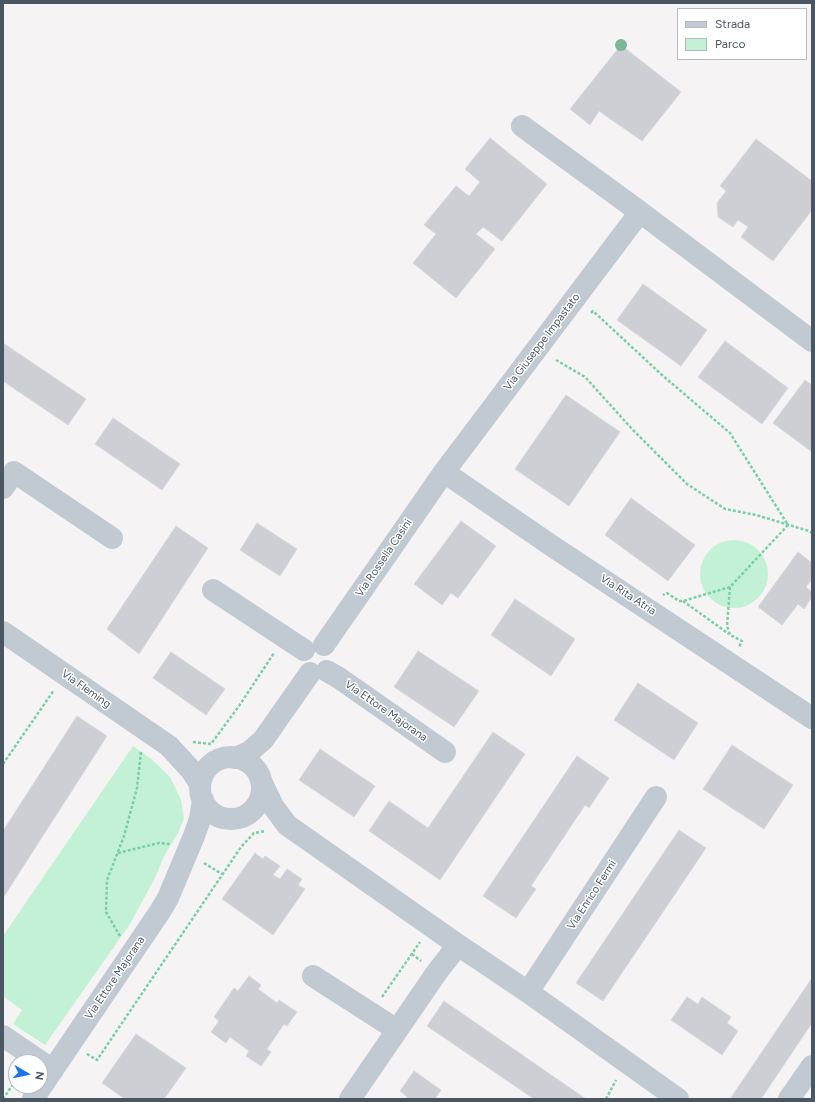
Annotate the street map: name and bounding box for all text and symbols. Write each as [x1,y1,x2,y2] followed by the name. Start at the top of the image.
[677,8,807,60] legend
[715,17,750,31] text: Strada
[715,37,745,51] text: Parco
[501,291,583,393] street label: Via Giuseppe Impastato
[353,517,415,599] street label: Via Rossella Casini
[598,572,658,618] street label: Via Rita Atria
[59,667,113,711] street label: Via Fleming
[342,678,430,744] street label: Via Ettore Majorana
[565,858,619,932] street label: Via Enrico Fermi
[82,934,148,1022] street label: Via Ettore Majorana
[8,1054,48,1094] north arrow
[32,1071,46,1081] text: N

